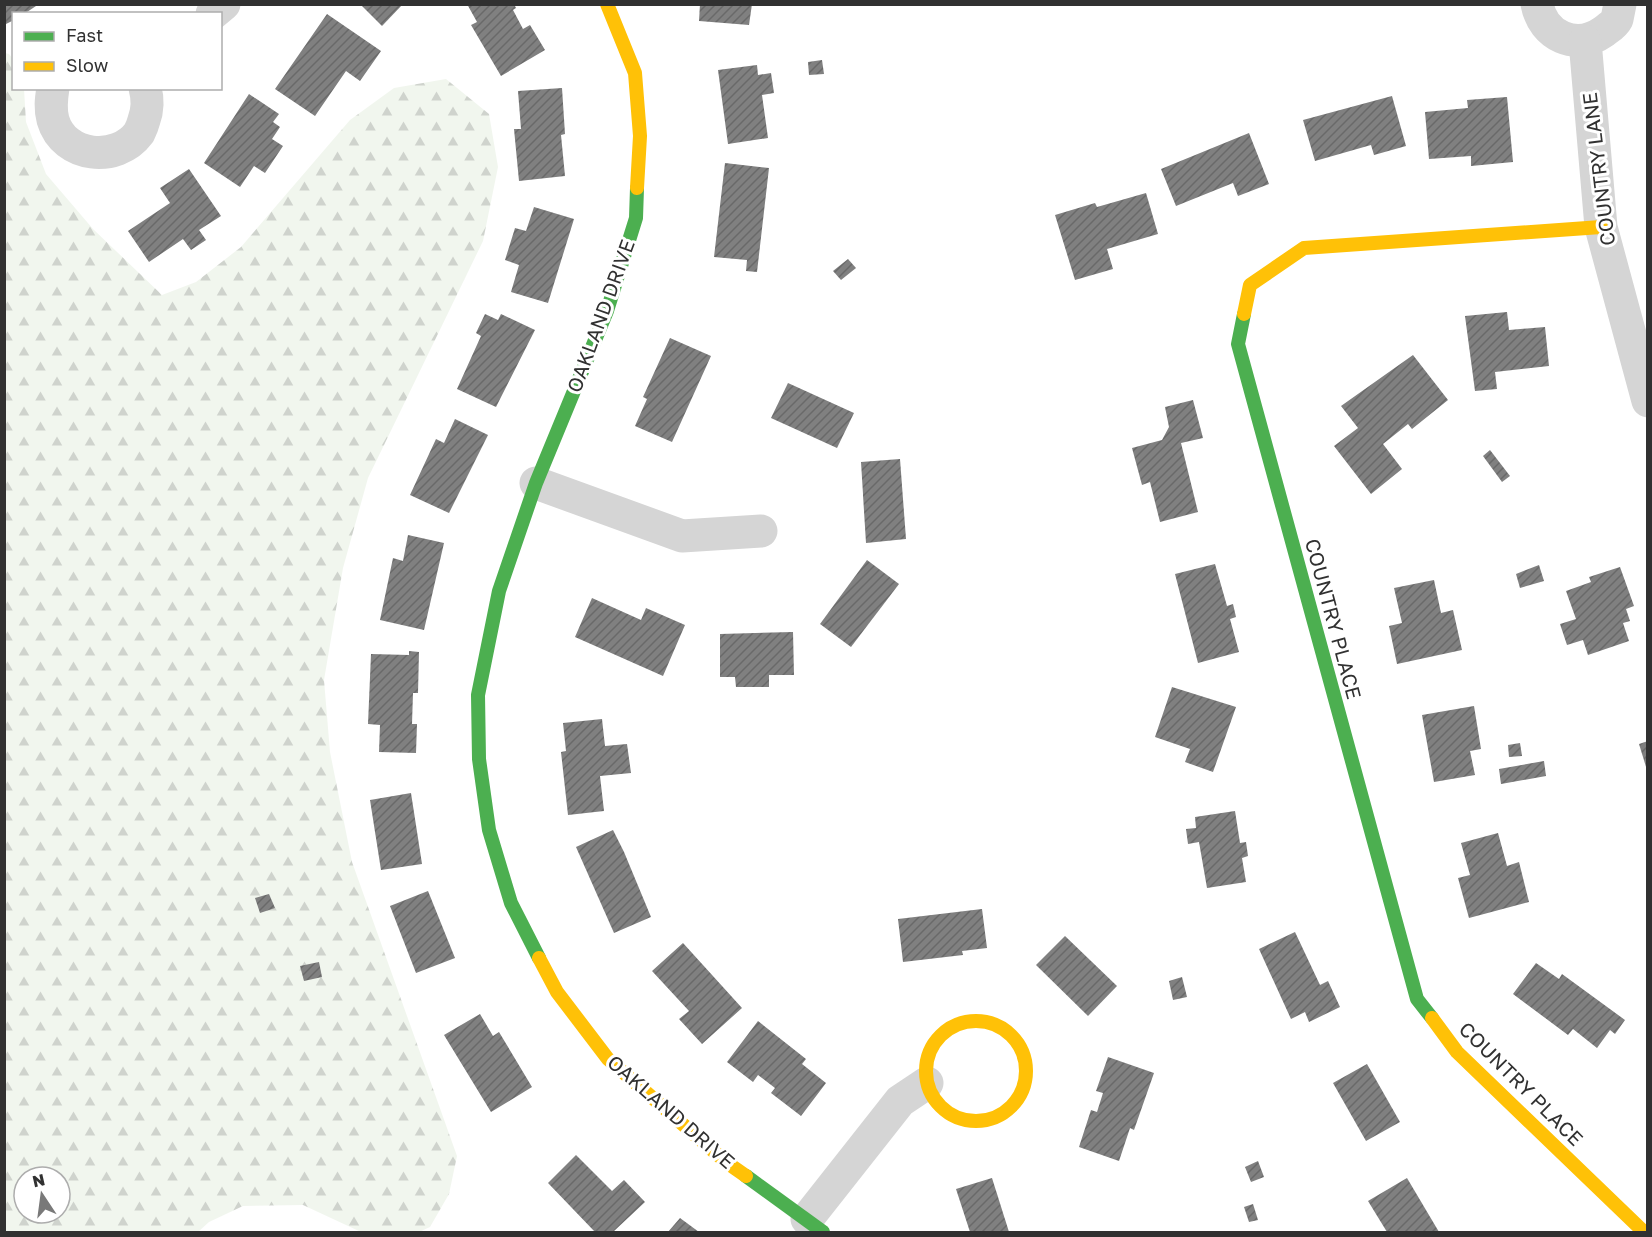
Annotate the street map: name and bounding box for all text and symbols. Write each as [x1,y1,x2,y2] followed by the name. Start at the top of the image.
[12,12,222,90] legend
[66,24,103,46] text: Fast
[66,54,109,76] text: Slow
[1577,91,1619,247] street label: COUNTRY LANE
[561,236,639,395] street label: OAKLAND DRIVE
[1301,536,1367,702] street label: COUNTRY PLACE
[1455,1016,1589,1150] street label: COUNTRY PLACE
[603,1049,740,1173] street label: OAKLAND DRIVE
[12,1165,72,1225] north arrow
[30,1169,47,1191] text: N

